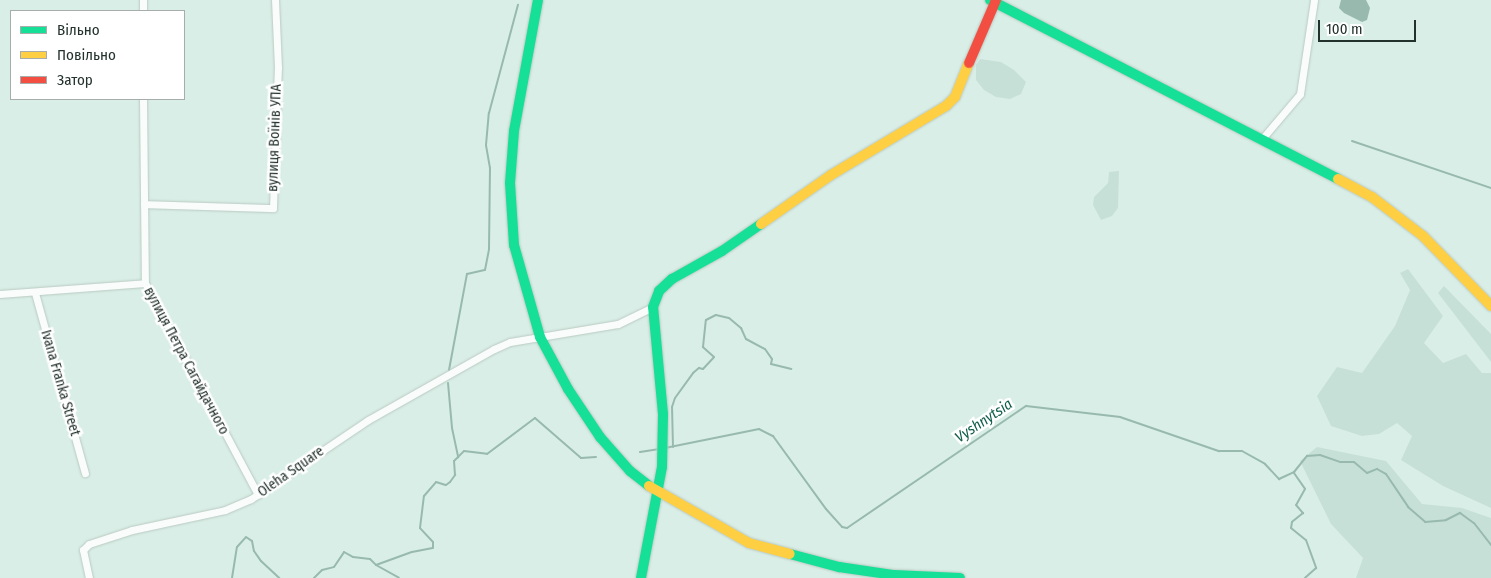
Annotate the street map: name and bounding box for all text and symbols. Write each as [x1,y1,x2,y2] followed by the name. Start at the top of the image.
[10,10,185,100] legend
[1321,10,1418,42] scale bar
[1326,20,1363,38] text: 100 m
[57,21,100,39] text: Вільно
[57,46,116,64] text: Повільно
[57,71,93,89] text: Затор
[265,84,285,192] street label: вулиця Воїнів УПА
[140,284,232,438] street label: вулиця Петра Сагайдачного
[37,328,83,438] street label: Ivana Franka Street
[952,395,1016,447] water label: Vyshnytsia
[255,443,327,501] street label: Oleha Square

